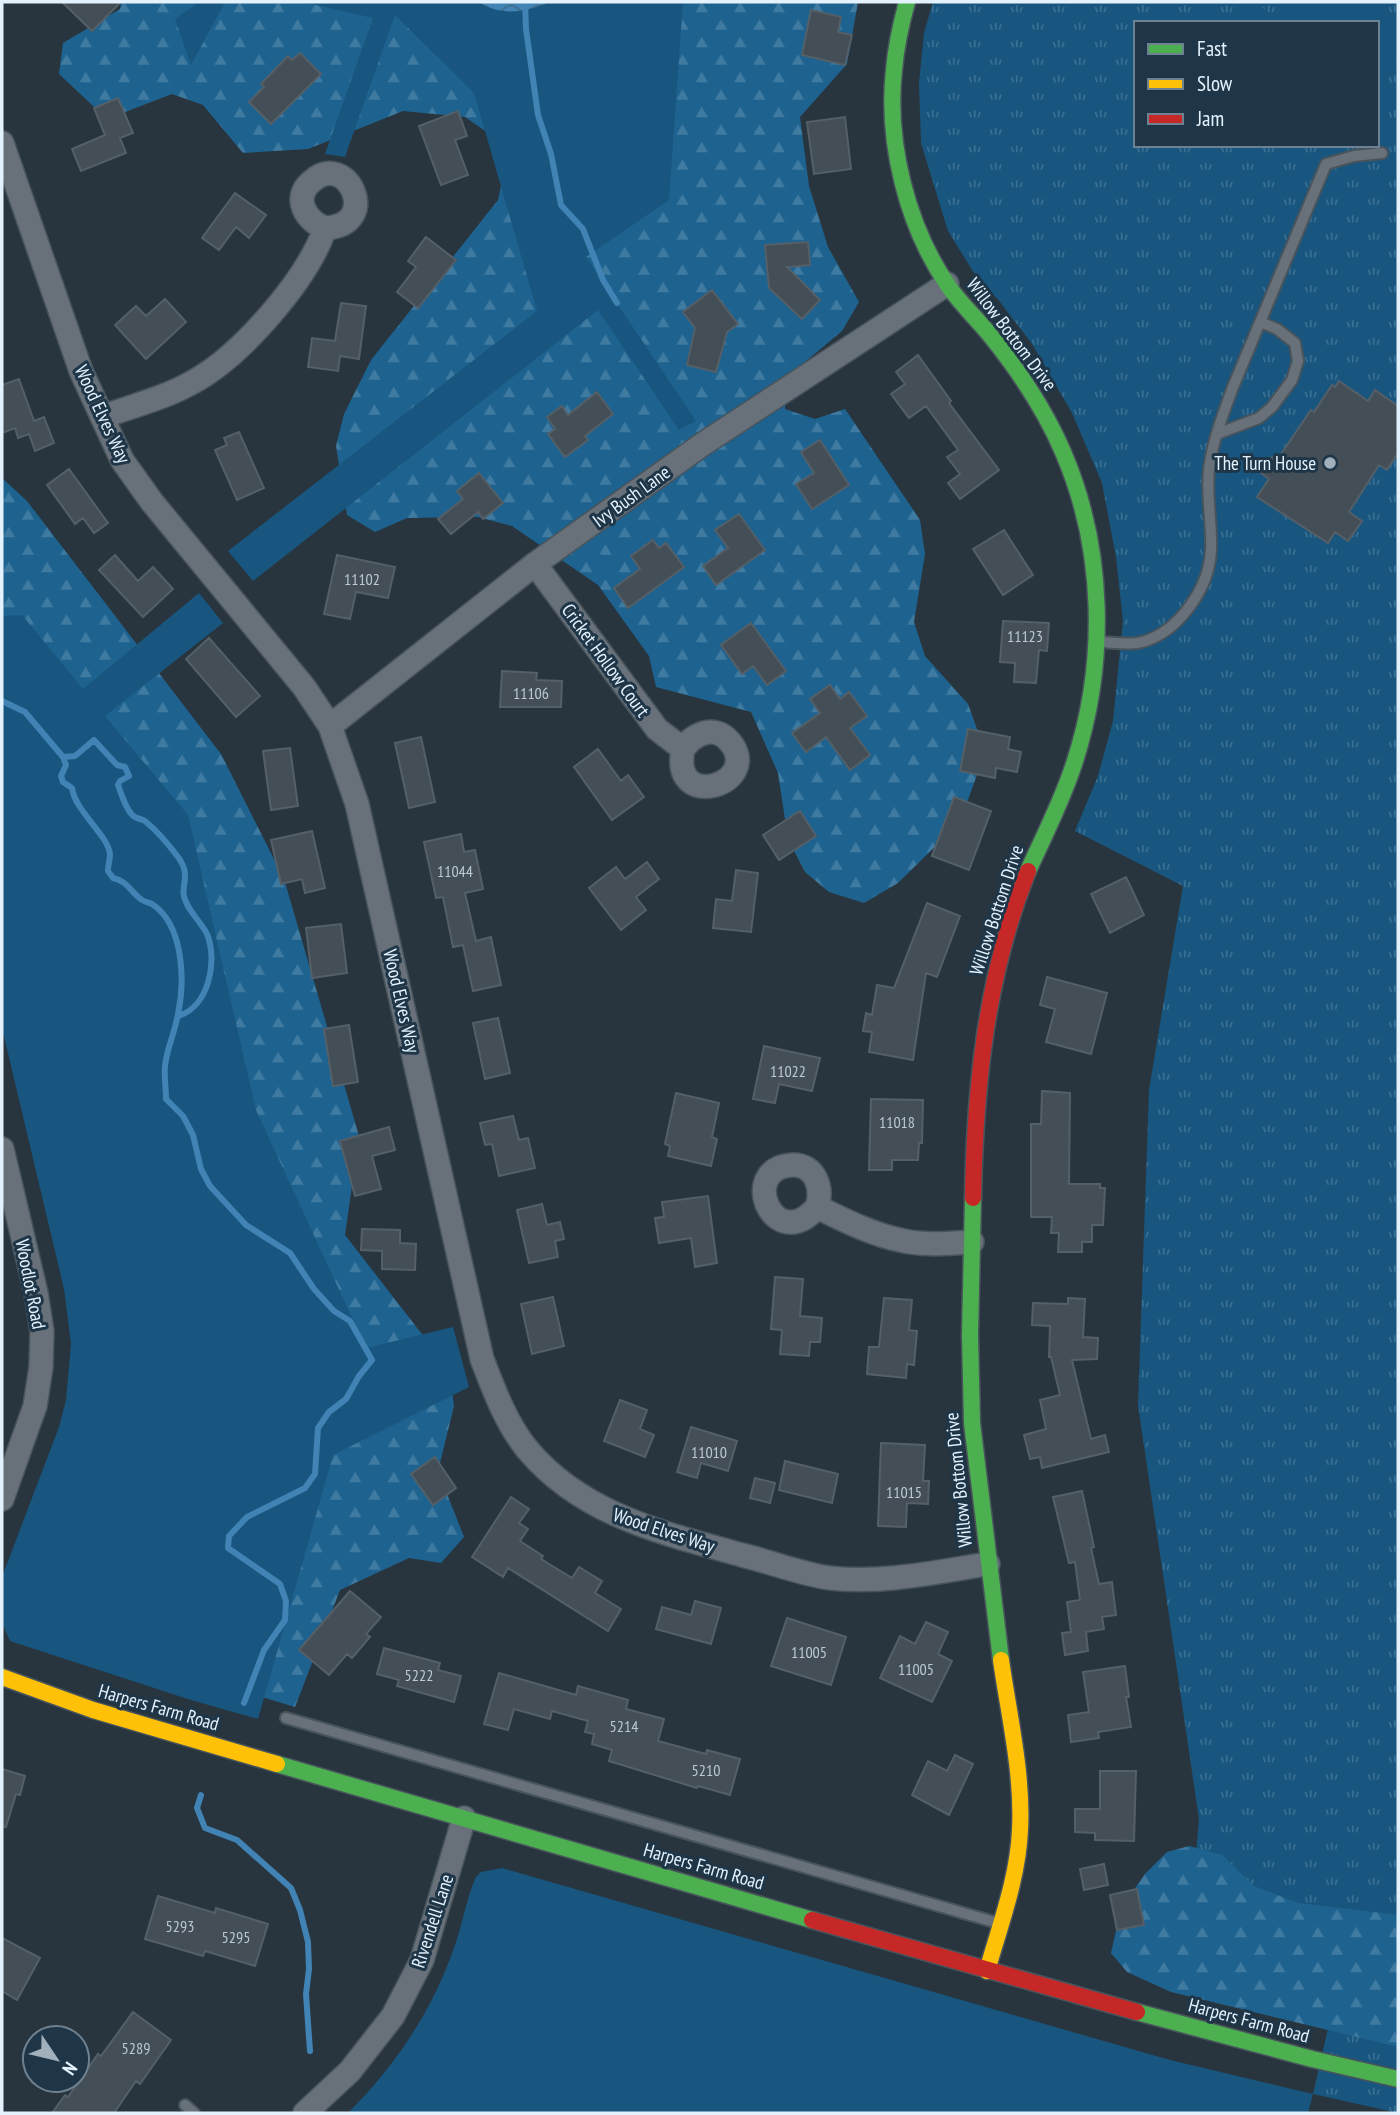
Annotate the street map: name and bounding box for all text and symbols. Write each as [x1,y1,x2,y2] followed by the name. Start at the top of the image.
[1134,21,1379,147] legend
[1197,35,1227,62] text: Fast
[1197,70,1233,97] text: Slow
[1196,105,1224,132] text: Jam
[962,273,1062,395] street label: Willow Bottom Drive
[70,361,137,468] street label: Wood Elves Way
[1214,451,1316,475] place label: The Turn House
[1322,455,1338,471] marker: The Turn House
[588,460,675,532] street label: Ivy Bush Lane
[344,569,380,589] house number: 11102
[557,599,656,722] street label: Cricket Hollow Court
[1007,626,1043,646] house number: 11123
[513,683,549,703] house number: 11106
[964,842,1028,978] street label: Willow Bottom Drive
[437,861,473,881] house number: 11044
[378,947,426,1056] street label: Wood Elves Way
[770,1061,806,1081] house number: 11022
[879,1112,915,1132] house number: 11018
[11,1237,51,1331] street label: Woodlot Road
[939,1411,977,1549] street label: Willow Bottom Drive
[691,1442,727,1462] house number: 11010
[886,1482,922,1502] house number: 11015
[610,1502,719,1558] street label: Wood Elves Way
[791,1642,827,1662] house number: 11005
[898,1659,934,1679] house number: 11005
[405,1665,433,1685] house number: 5222
[96,1678,222,1736] street label: Harpers Farm Road
[610,1716,638,1736] house number: 5214
[692,1760,720,1780] house number: 5210
[641,1837,767,1895] street label: Harpers Farm Road
[406,1871,458,1971] street label: Rivendell Lane
[166,1916,194,1936] house number: 5293
[222,1927,250,1947] house number: 5295
[1186,1992,1312,2048] street label: Harpers Farm Road
[21,2024,91,2094] north arrow
[122,2038,150,2058] house number: 5289
[57,2058,83,2080] text: N

